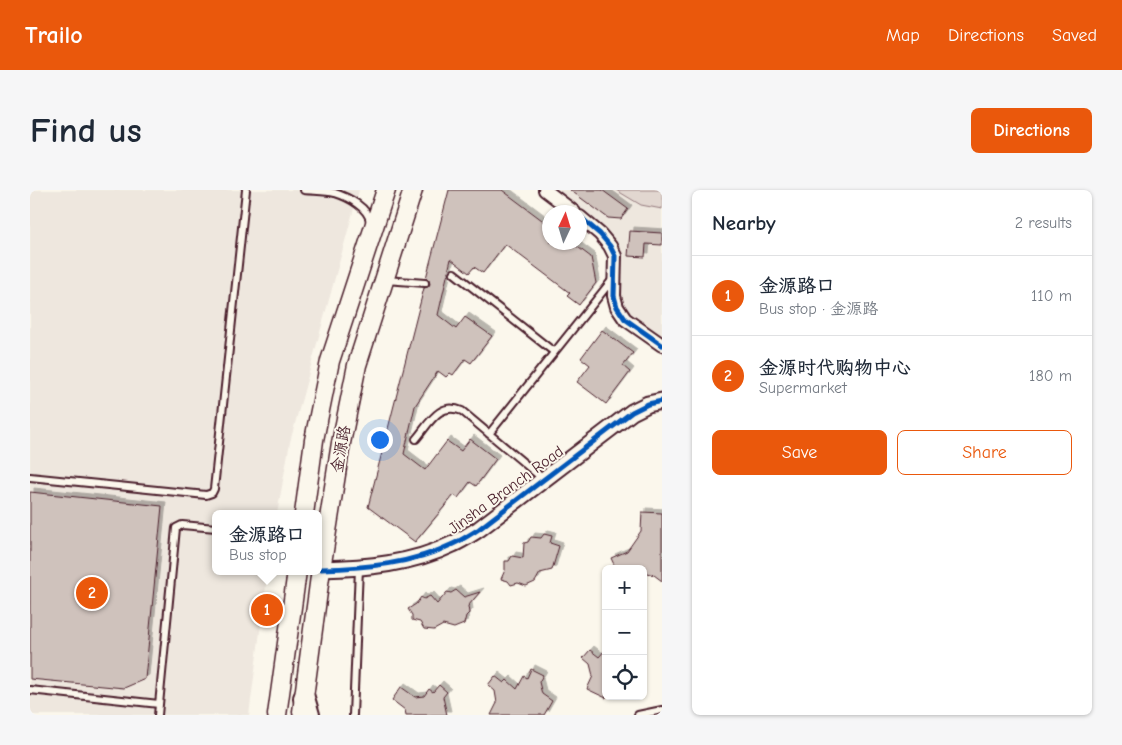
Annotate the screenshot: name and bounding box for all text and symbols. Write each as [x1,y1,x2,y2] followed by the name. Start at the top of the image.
[25,21,83,49] text: Trailo
[886,25,920,46] text: Map
[948,25,1024,46] text: Directions
[1052,25,1097,46] text: Saved
[971,108,1092,153] button: Directions
[30,110,142,151] text: Find us
[542,205,587,250] north arrow
[712,211,776,235] text: Nearby
[1015,214,1072,232] text: 2 results
[759,275,835,297] text: 金源路口
[725,287,731,305] text: 1
[1031,287,1072,305] text: 110 m
[759,300,878,318] text: Bus stop · 金源路
[759,357,911,379] text: 金源时代购物中心
[724,367,732,385] text: 2
[1029,367,1072,385] text: 180 m
[759,379,847,397] text: Supermarket
[328,424,354,474] street label: 金源路
[367,427,393,453] your location
[712,430,887,475] button: Save
[897,430,1072,475] button: Share
[445,442,567,538] street label: Jinsha Branch Road
[212,510,322,575] popup
[229,524,305,546] text: 金源路口
[229,546,287,564] text: Bus stop
[602,565,647,700] map controls
[602,565,647,610] button: +
[76,574,108,612] pin: 2
[251,591,283,629] pin: 1
[602,610,647,655] button: −
[602,655,647,700] button: locate

